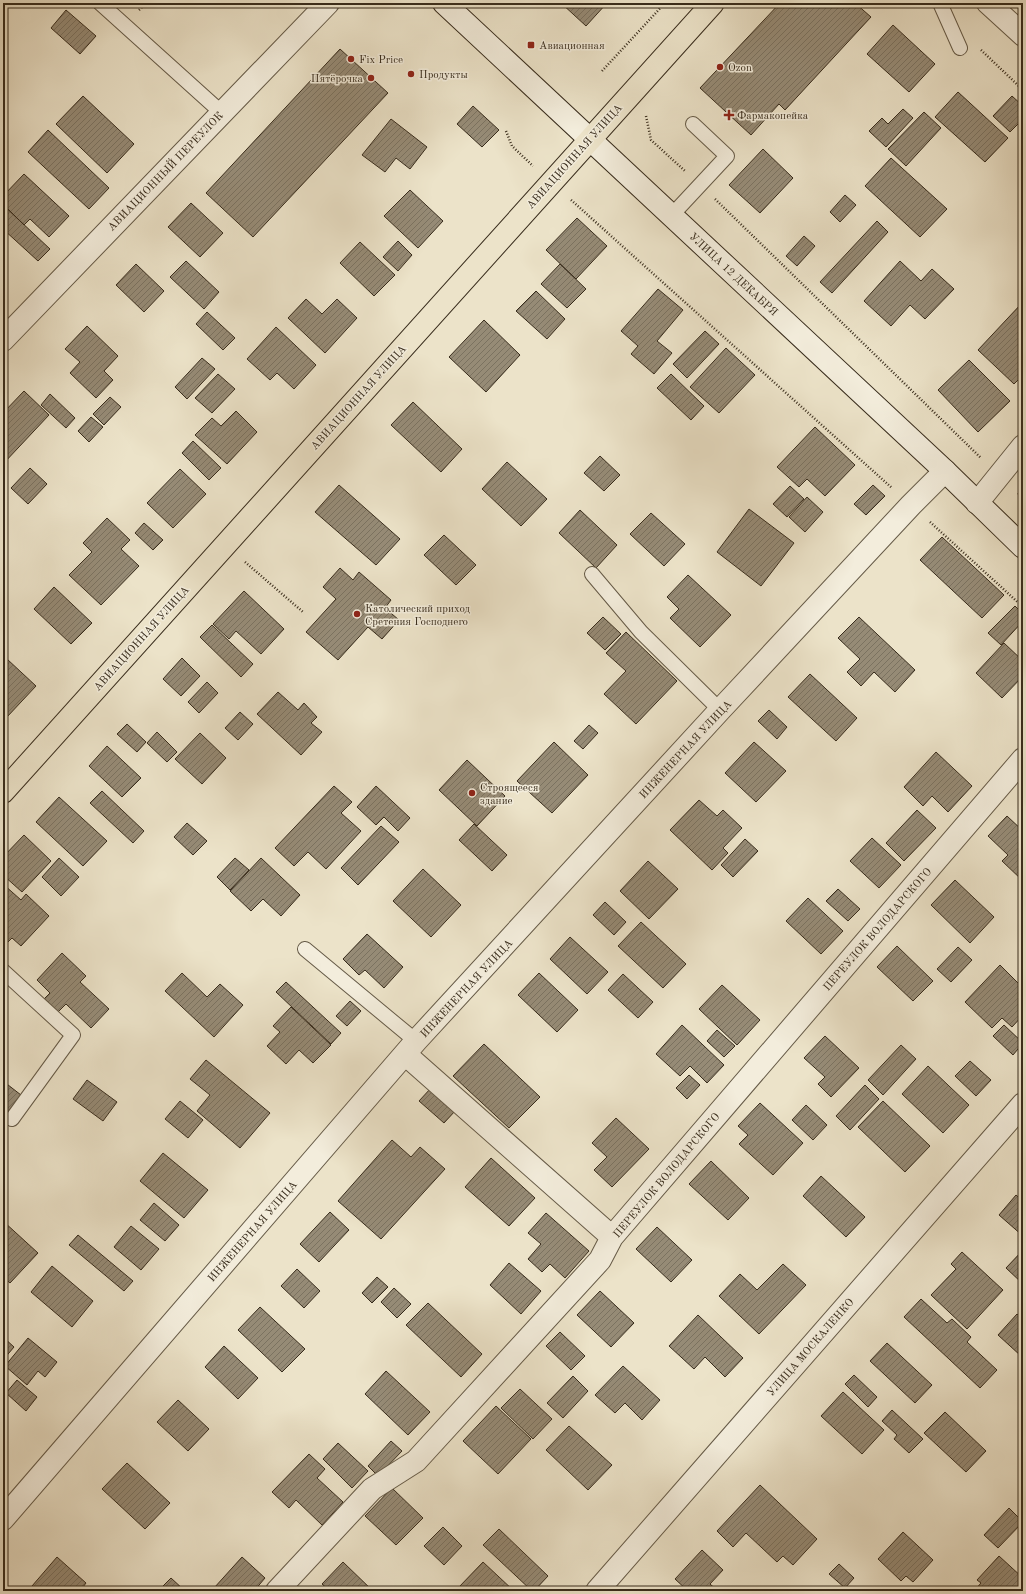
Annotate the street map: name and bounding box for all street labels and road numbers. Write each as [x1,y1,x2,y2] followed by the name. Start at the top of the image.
[525,102,625,211] street label: АВИАЦИОННАЯ УЛИЦА
[105,109,226,234] street label: АВИАЦИОННЫЙ ПЕРЕУЛОК
[687,232,779,319] street label: УЛИЦА 12 ДЕКАБРЯ
[309,343,409,452] street label: АВИАЦИОННАЯ УЛИЦА
[92,584,192,693] street label: АВИАЦИОННАЯ УЛИЦА
[638,698,735,801] street label: ИНЖЕНЕРНАЯ УЛИЦА
[822,866,935,994] street label: ПЕРЕУЛОК ВОЛОДАРСКОГО
[419,937,516,1040] street label: ИНЖЕНЕРНАЯ УЛИЦА
[612,1111,723,1240] street label: ПЕРЕУЛОК ВОЛОДАРСКОГО
[206,1179,300,1285] street label: ИНЖЕНЕРНАЯ УЛИЦА
[766,1297,857,1399] street label: УЛИЦА МОСКАЛЕНКО

